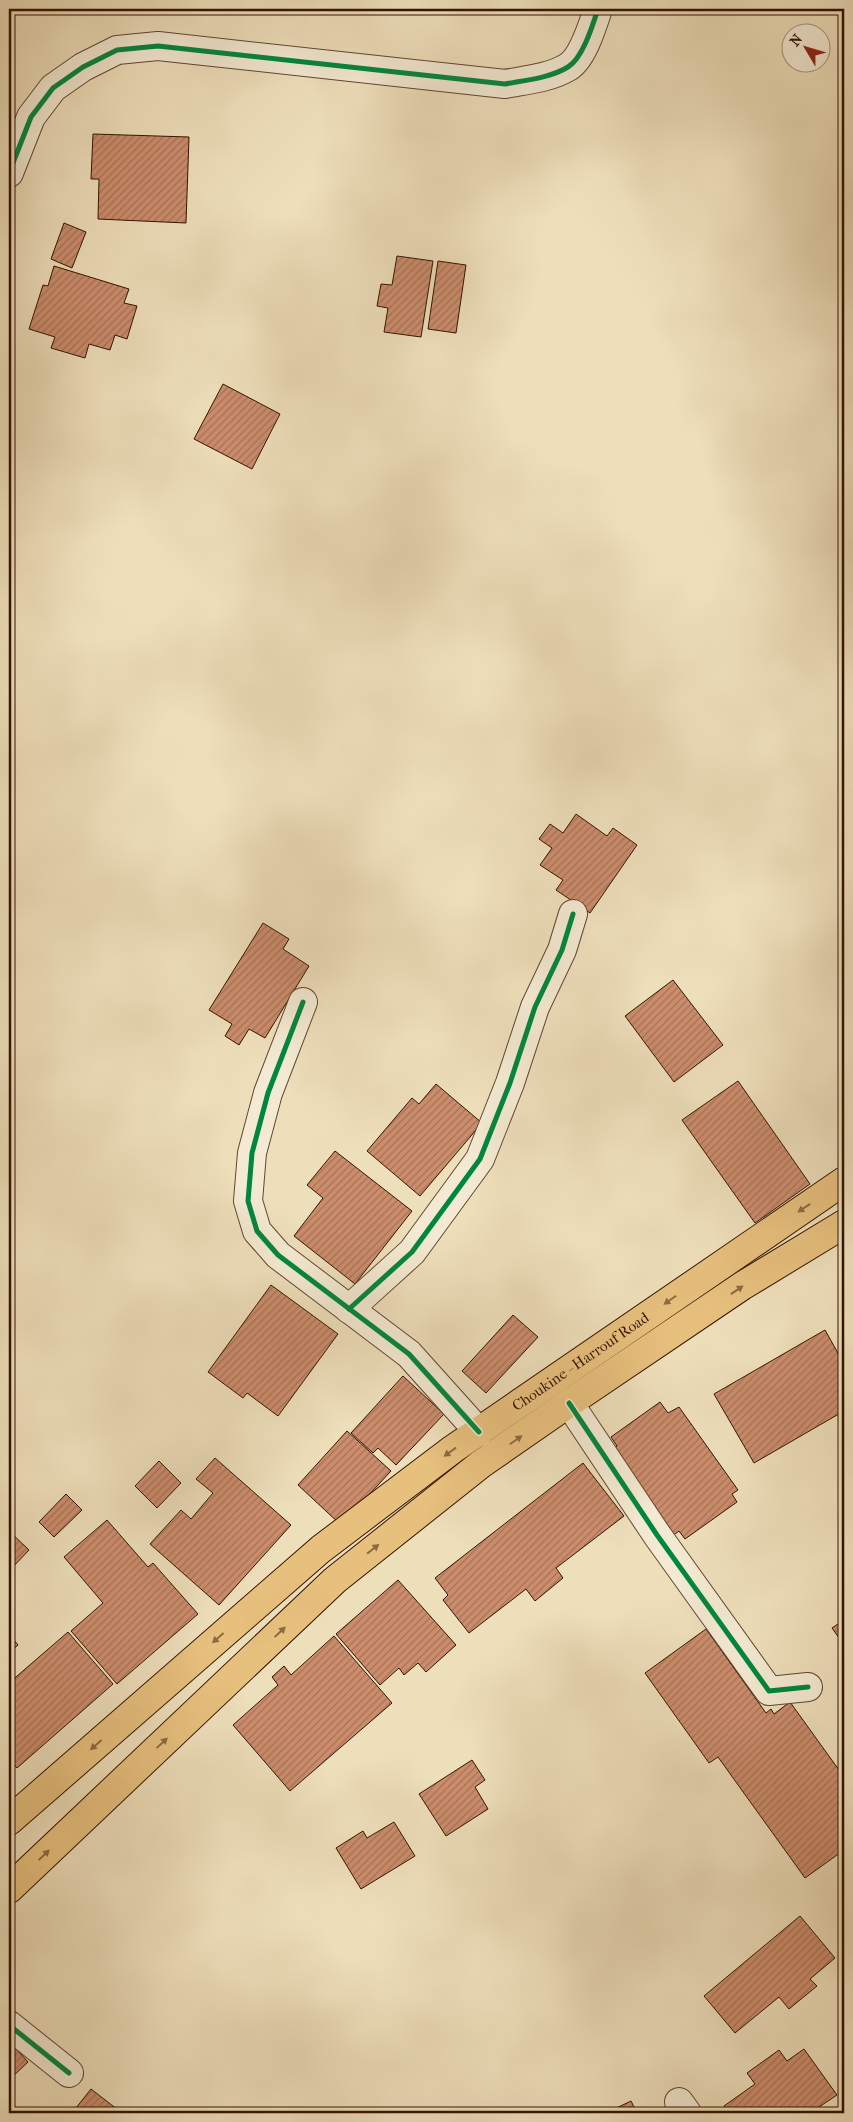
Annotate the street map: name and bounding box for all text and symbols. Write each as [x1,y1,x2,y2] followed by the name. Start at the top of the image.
[780,22,830,72] north arrow
[786,31,806,50] text: N
[797,1203,811,1213] one-way arrow
[731,1285,744,1295] one-way arrow
[663,1295,677,1305] one-way arrow
[509,1308,653,1415] street label: Choukine - Harrouf Road
[509,1435,523,1445] one-way arrow
[443,1447,457,1457] one-way arrow
[366,1544,379,1555] one-way arrow
[274,1626,286,1638] one-way arrow
[212,1633,225,1644] one-way arrow
[156,1738,168,1750] one-way arrow
[90,1739,102,1750] one-way arrow
[38,1849,50,1861] one-way arrow

